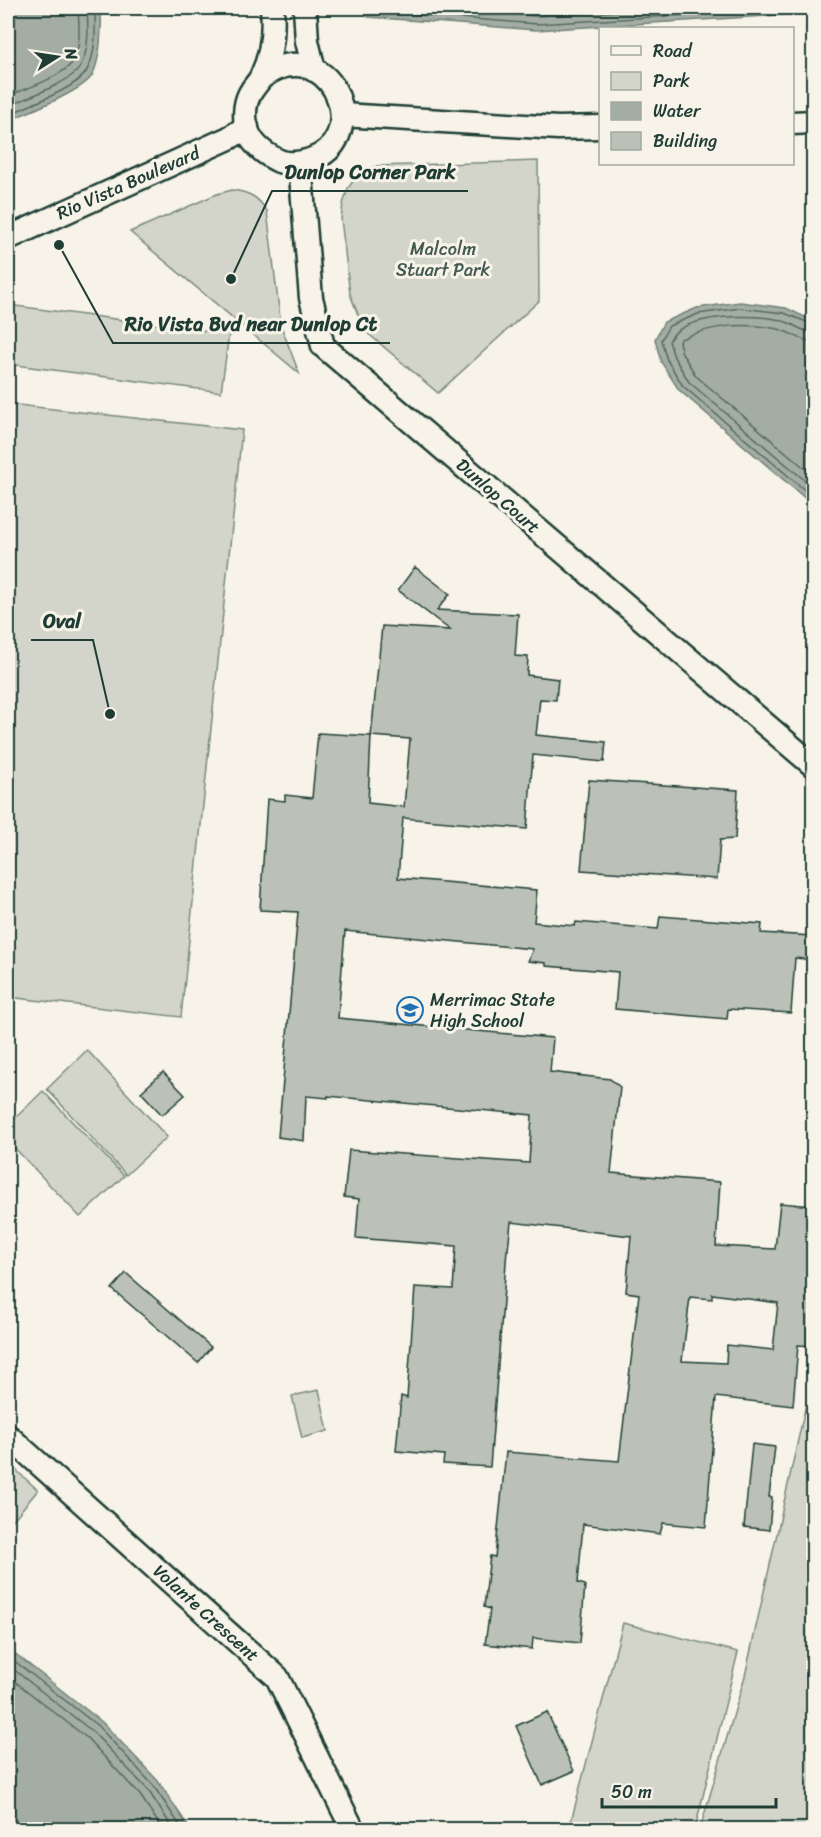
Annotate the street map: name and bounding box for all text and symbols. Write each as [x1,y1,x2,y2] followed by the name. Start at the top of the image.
[27,27,87,87] north arrow
[599,27,794,165] legend
[653,35,693,67] text: Road
[56,45,87,63] text: N
[653,65,690,97] text: Park
[653,95,702,127] text: Water
[653,125,717,157] text: Building
[51,136,206,229] street label: Rio Vista Boulevard
[272,153,468,191] callout: Dunlop Corner Park
[284,155,456,190] text: Dunlop Corner Park
[396,233,490,286] park label: Malcolm Stuart Park
[113,305,390,343] callout: Rio Vista Bvd near Dunlop Ct
[124,307,377,342] text: Rio Vista Bvd near Dunlop Ct
[448,450,548,542] street label: Dunlop Court
[31,602,93,640] callout: Oval
[43,604,82,639] text: Oval
[430,984,555,1037] place label: Merrimac State High School
[395,995,425,1025] school or university icon: Merrimac State High School
[145,1556,267,1670] street label: Volante Crescent
[602,1771,776,1809] scale bar
[611,1776,652,1808] text: 50 m

